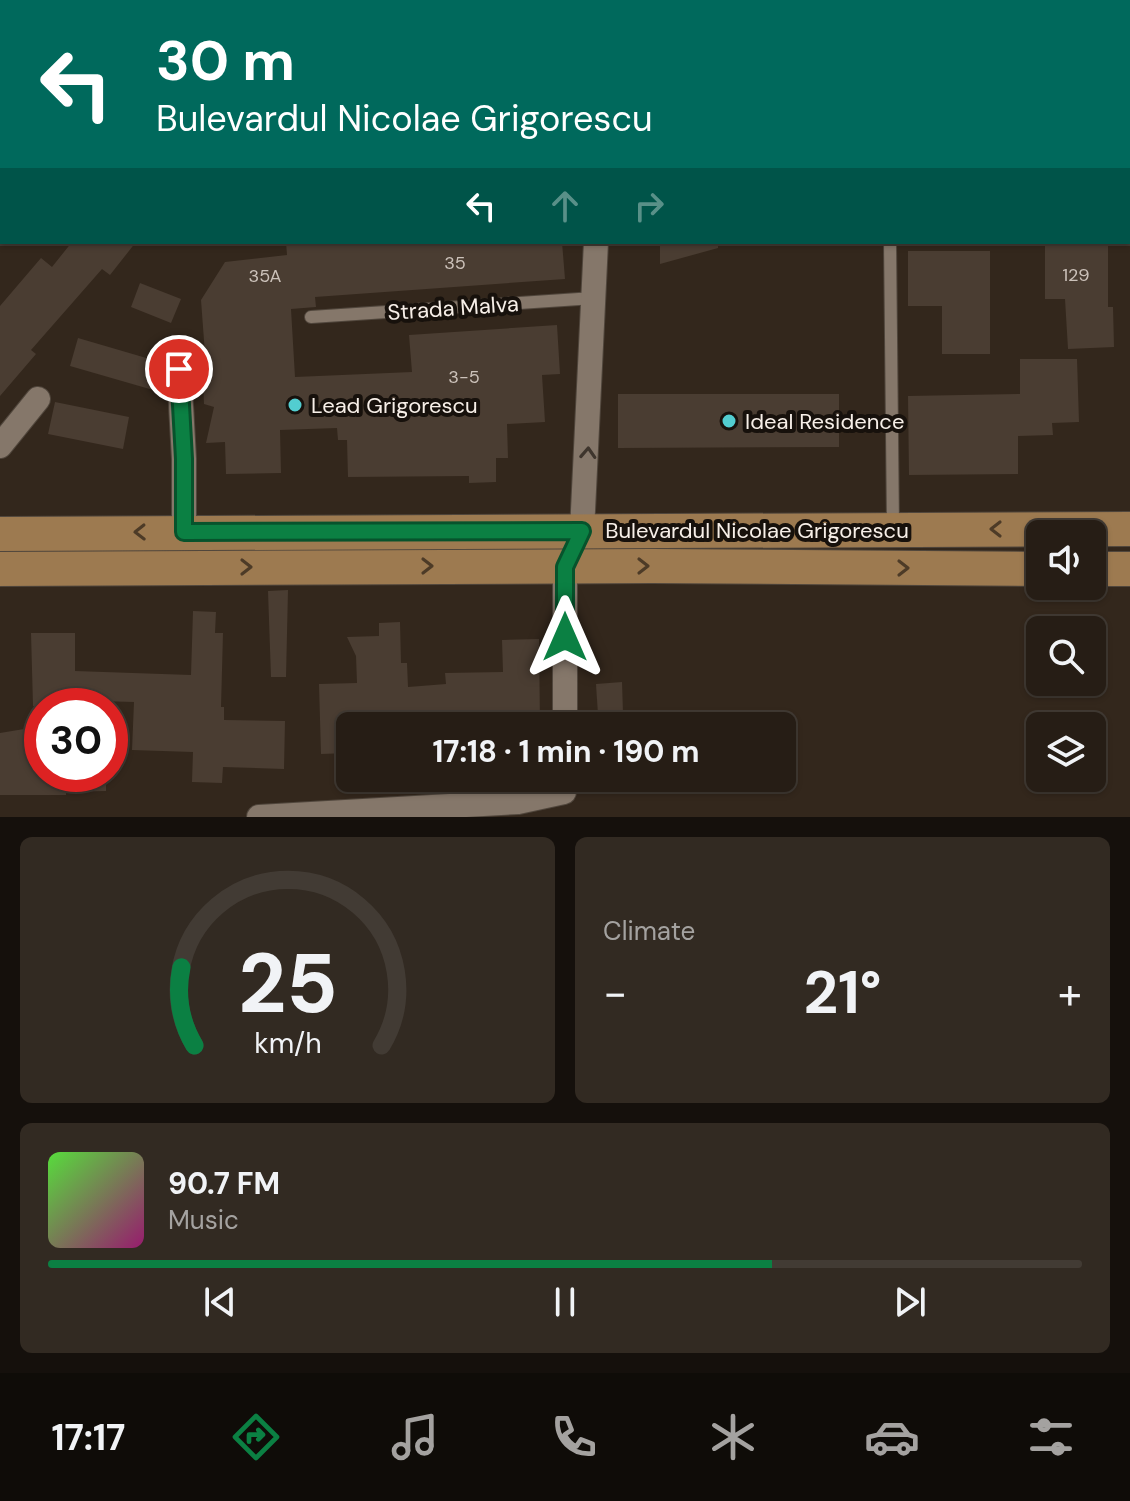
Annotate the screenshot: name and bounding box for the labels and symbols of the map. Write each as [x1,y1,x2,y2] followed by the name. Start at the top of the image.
[444,251,466,275] house number: 35
[1062,263,1090,287] house number: 129
[249,264,281,288] house number: 35A
[386,289,520,327] street label: Strada Malva
[145,335,213,403] pin
[448,365,480,389] house number: 3-5
[311,391,478,420] place label: Lead Grigorescu
[286,396,304,414] marker: Lead Grigorescu
[745,407,904,436] place label: Ideal Residence
[720,412,738,430] marker: Ideal Residence
[579,446,596,459] one-way arrow
[605,516,909,545] street label: Bulevardul Nicolae Grigorescu
[989,521,1002,538] one-way arrow
[133,524,146,541] one-way arrow
[421,557,434,575] one-way arrow
[637,557,650,575] one-way arrow
[240,558,253,576] one-way arrow
[897,559,910,577] one-way arrow
[523,595,607,679] position arrow
[24,688,128,792] speed limit sign: 30

